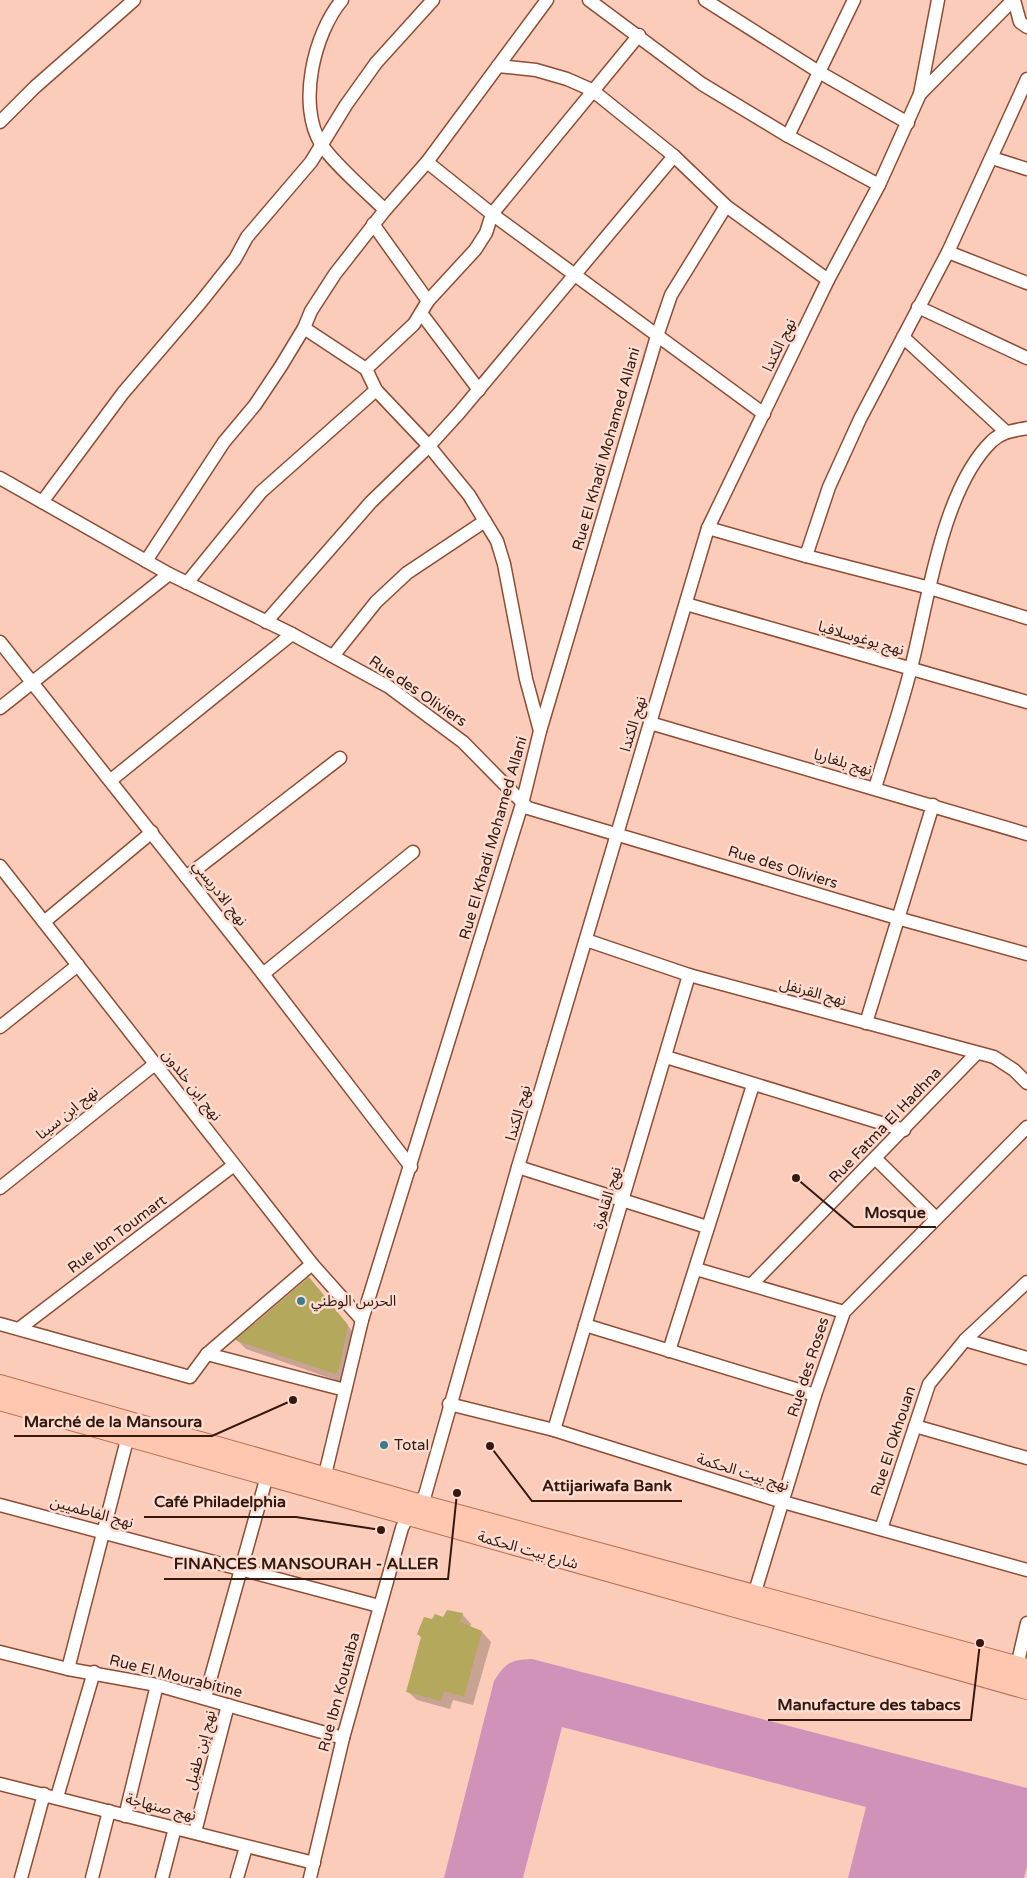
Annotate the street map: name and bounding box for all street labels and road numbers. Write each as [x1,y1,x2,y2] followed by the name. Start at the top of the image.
[758,315,802,376] street label: نهج الكندا
[568,345,644,553] street label: Rue El Khadi Mohamed Allani
[815,617,906,662] street label: نهج يوغوسلافيا
[366,652,470,730] street label: Rue des Oliviers
[616,694,653,755] street label: نهج الكندا
[455,734,531,942] street label: Rue El Khadi Mohamed Allani
[811,745,874,782] street label: نهج بلغاريا
[726,842,840,892] street label: Rue des Oliviers
[187,857,251,931] street label: نهج الادريسي
[777,974,848,1012] street label: نهج القرنفل
[156,1046,226,1126] street label: نهج ابن خلدون
[825,1064,945,1186] street label: Rue Fatma El Hadhna
[32,1083,104,1146] street label: نهج ابن سينا
[501,1083,537,1144] street label: نهج الكندا
[589,1164,628,1232] street label: نهج القاهرة
[64,1191,170,1277] street label: Rue Ibn Toumart
[783,1315,833,1419] street label: Rue des Roses
[867,1384,919,1498] street label: Rue El Okhouan
[694,1449,791,1497] street label: نهج بيت الحكمة
[48,1492,136,1535] street label: نهج الفاطميين
[475,1527,581,1576] street label: شارع بيت الحكمة
[314,1630,364,1754] street label: Rue Ibn Koutaiba
[108,1651,244,1701] street label: Rue El Mourabitine
[181,1708,222,1793] street label: نهج إبن طفيل
[123,1790,198,1827] street label: نهج صنهاجة

